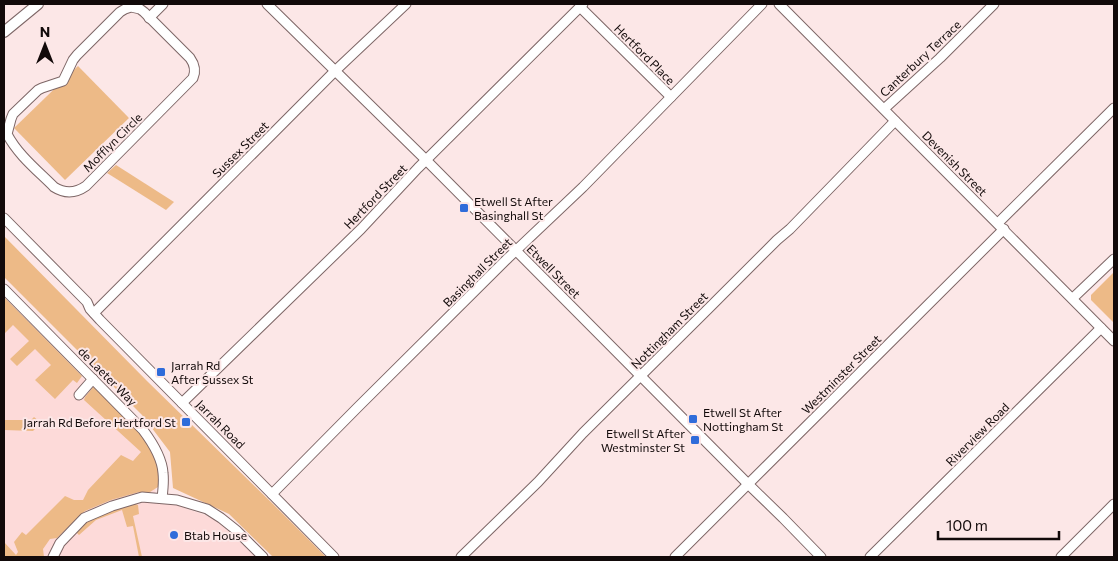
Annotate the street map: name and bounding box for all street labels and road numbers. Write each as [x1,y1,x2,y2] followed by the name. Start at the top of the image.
[877,17,963,99] street label: Canterbury Terrace
[612,21,678,87] street label: Hertford Place
[80,110,144,174] street label: Mofflyn Circle
[209,118,271,180] street label: Sussex Street
[920,128,990,198] street label: Devenish Street
[341,161,409,231] street label: Hertford Street
[440,235,514,309] street label: Basinghall Street
[524,241,584,301] street label: Etwell Street
[628,289,710,371] street label: Nottingham Street
[799,331,884,416] street label: Westminster Street
[76,344,140,408] street label: de Laeter Way
[193,397,248,452] street label: Jarrah Road
[943,399,1012,468] street label: Riverview Road

